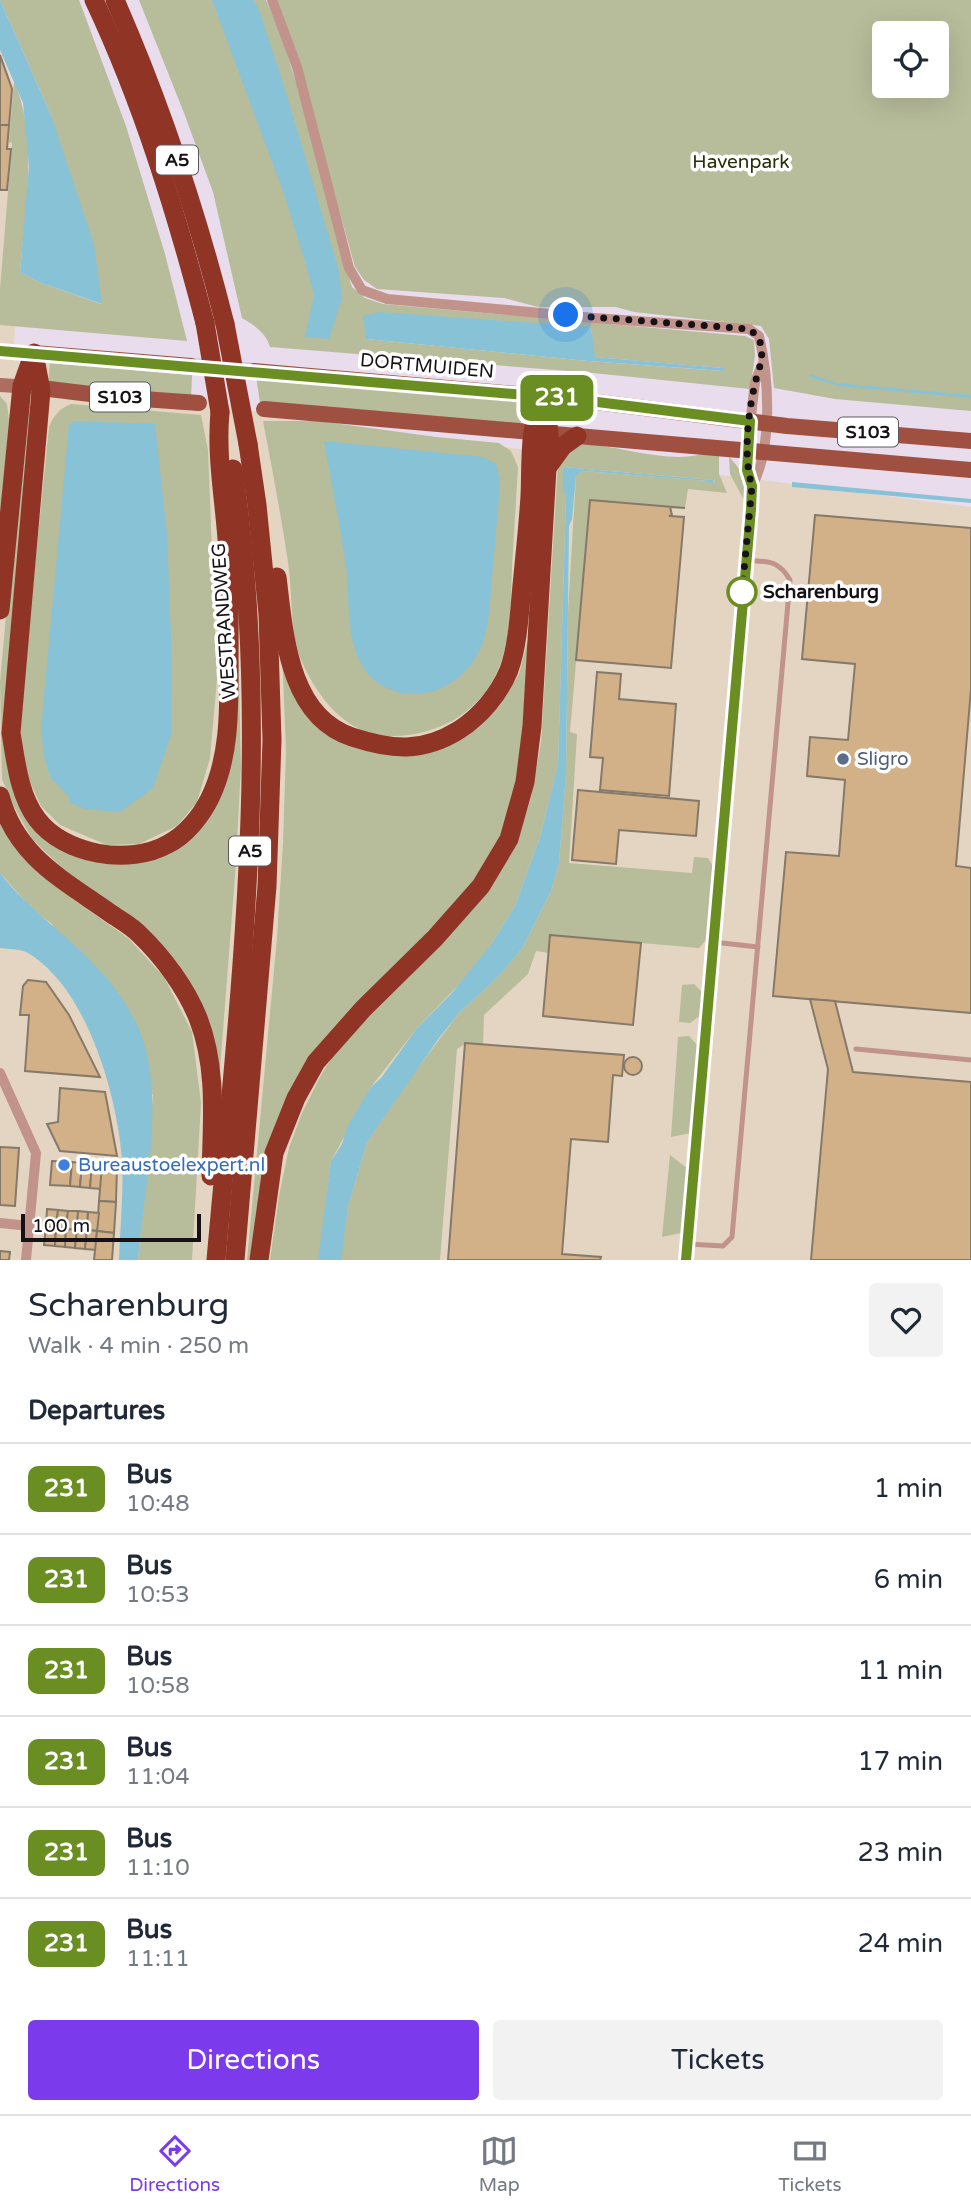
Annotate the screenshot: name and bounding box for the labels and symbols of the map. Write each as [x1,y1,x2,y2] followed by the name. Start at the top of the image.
[156,146,198,174] road number: A5
[692,151,790,173] park label: Havenpark
[548,297,583,332] your location
[359,349,495,383] street label: DORTMUIDEN
[517,375,597,421] line badge: 231
[90,382,150,412] road number: S103
[838,418,898,446] road number: S103
[208,542,240,700] street label: WESTRANDWEG
[727,577,757,607] marker: Scharenburg
[763,581,879,604] place label: Scharenburg
[857,748,909,770] place label: Sligro
[835,751,851,767] marker: Sligro
[229,836,271,866] road number: A5
[78,1154,265,1176] place label: Bureaustoelexpert.nl
[56,1157,72,1173] marker: Bureaustoelexpert.nl
[21,1211,201,1243] scale bar

